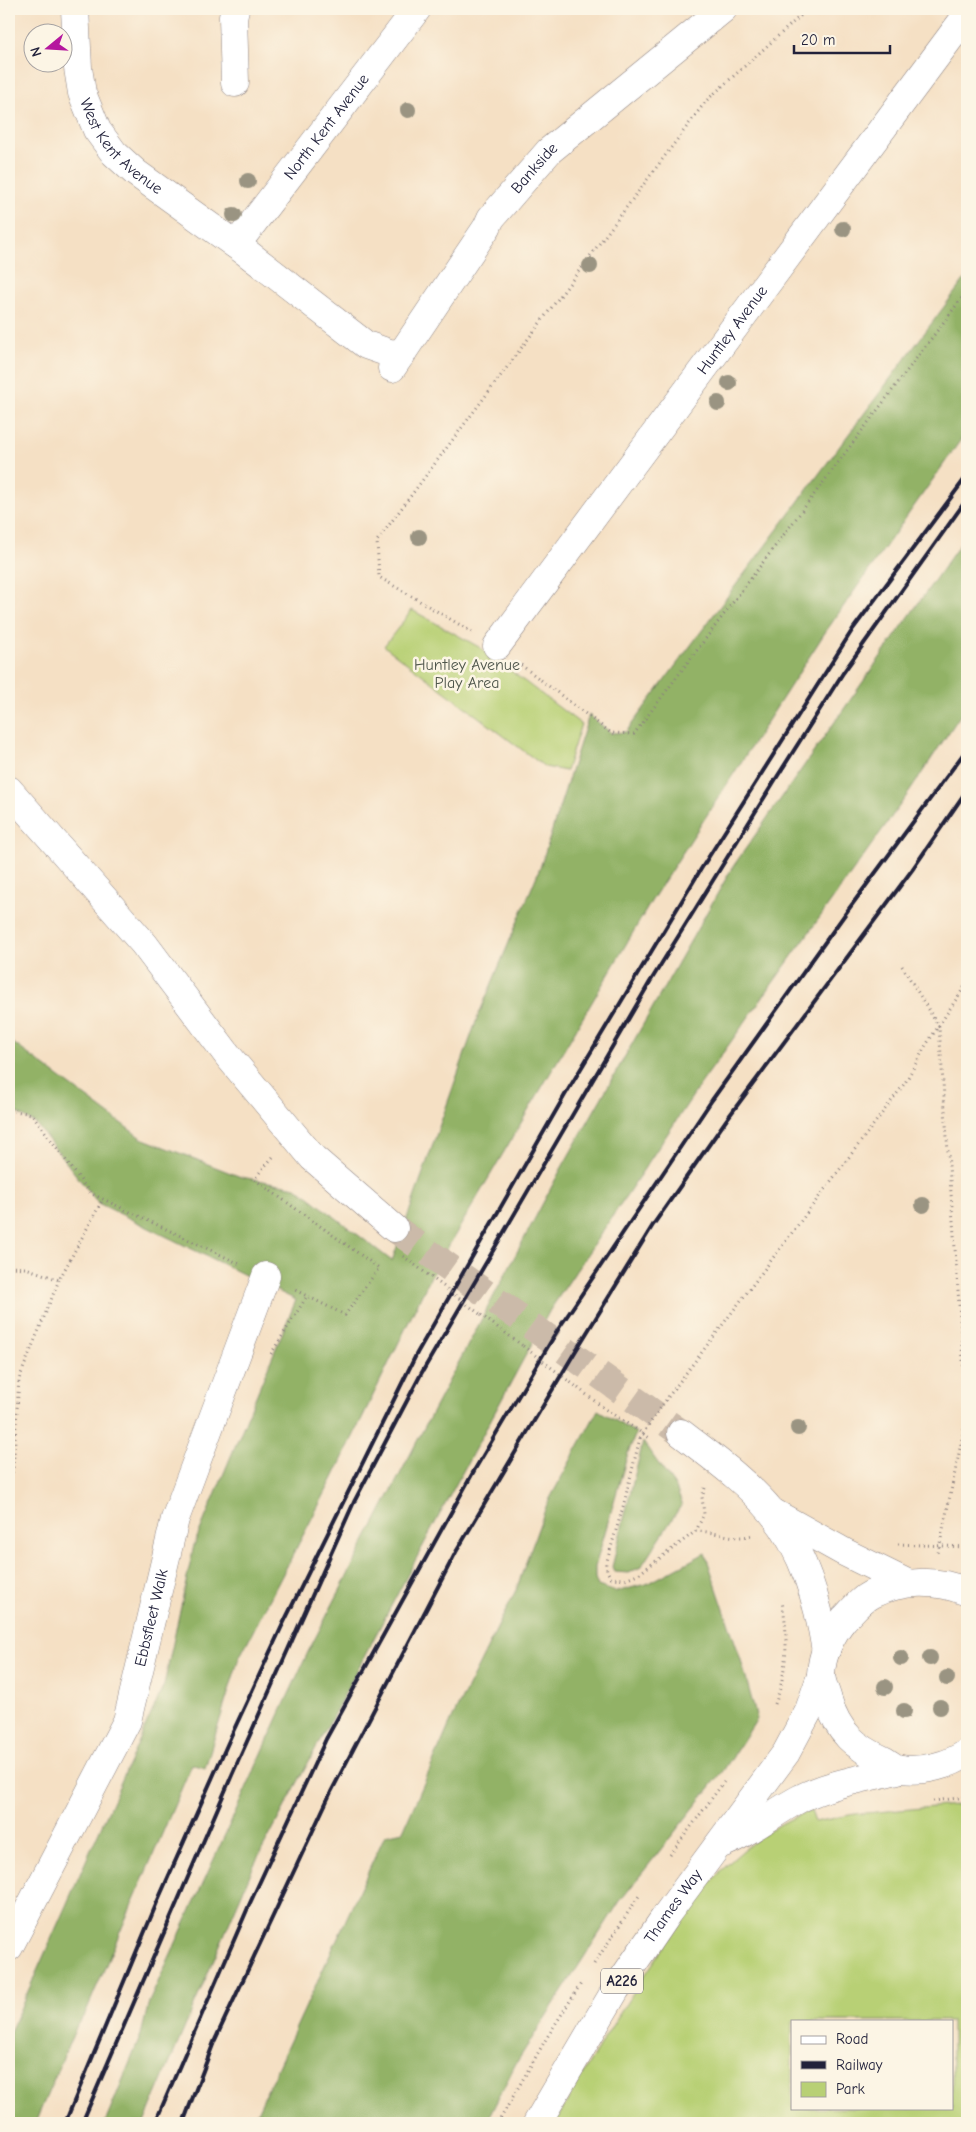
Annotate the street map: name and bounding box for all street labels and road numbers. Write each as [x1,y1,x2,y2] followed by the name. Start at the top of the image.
[280,70,373,183] street label: North Kent Avenue
[76,96,166,198] street label: West Kent Avenue
[507,139,561,197] street label: Bankside
[693,282,771,378] street label: Huntley Avenue
[131,1567,172,1668] street label: Ebbsfleet Walk
[641,1865,706,1947] street label: Thames Way
[601,1968,643,1994] road number: A226

